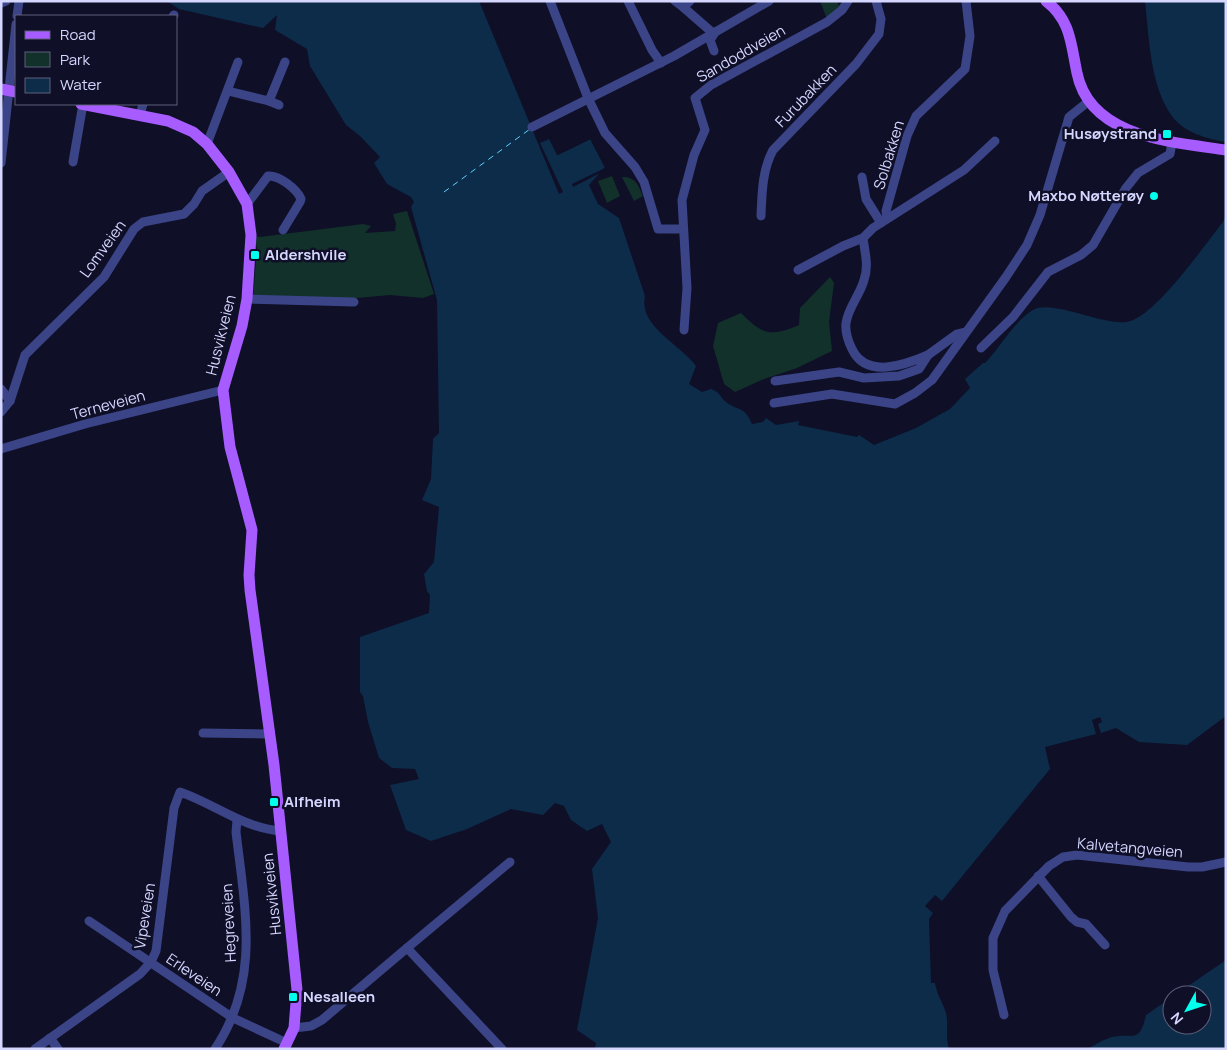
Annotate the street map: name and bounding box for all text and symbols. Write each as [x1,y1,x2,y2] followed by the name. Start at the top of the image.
[15,15,178,105] legend
[693,20,789,87] street label: Sandoddveien
[60,24,96,45] text: Road
[60,49,90,70] text: Park
[770,59,841,132] street label: Furubakken
[60,74,102,95] text: Water
[868,118,909,192] street label: Solbakken
[1064,123,1157,144] place label: Husøystrand
[1161,128,1173,140] marker: Husøystrand
[1028,185,1145,206] place label: Maxbo Nøtterøy
[1148,190,1160,202] marker: Maxbo Nøtterøy
[75,216,131,282] street label: Lomveien
[265,244,346,265] place label: Aldershvile
[249,249,261,261] marker: Aldershvile
[200,292,241,377] street label: Husvikveien
[68,384,148,425] street label: Terneveien
[284,791,341,812] place label: Alfheim
[268,796,280,808] marker: Alfheim
[1076,832,1184,863] street label: Kalvetangveien
[257,852,286,936] street label: Husvikveien
[129,881,160,950] street label: Vipeveien
[216,883,241,963] street label: Hegreveien
[162,948,226,1001] street label: Erleveien
[1162,985,1212,1035] north arrow
[303,986,375,1007] place label: Nesalleen
[287,991,299,1003] marker: Nesalleen
[1166,1009,1187,1029] text: N

